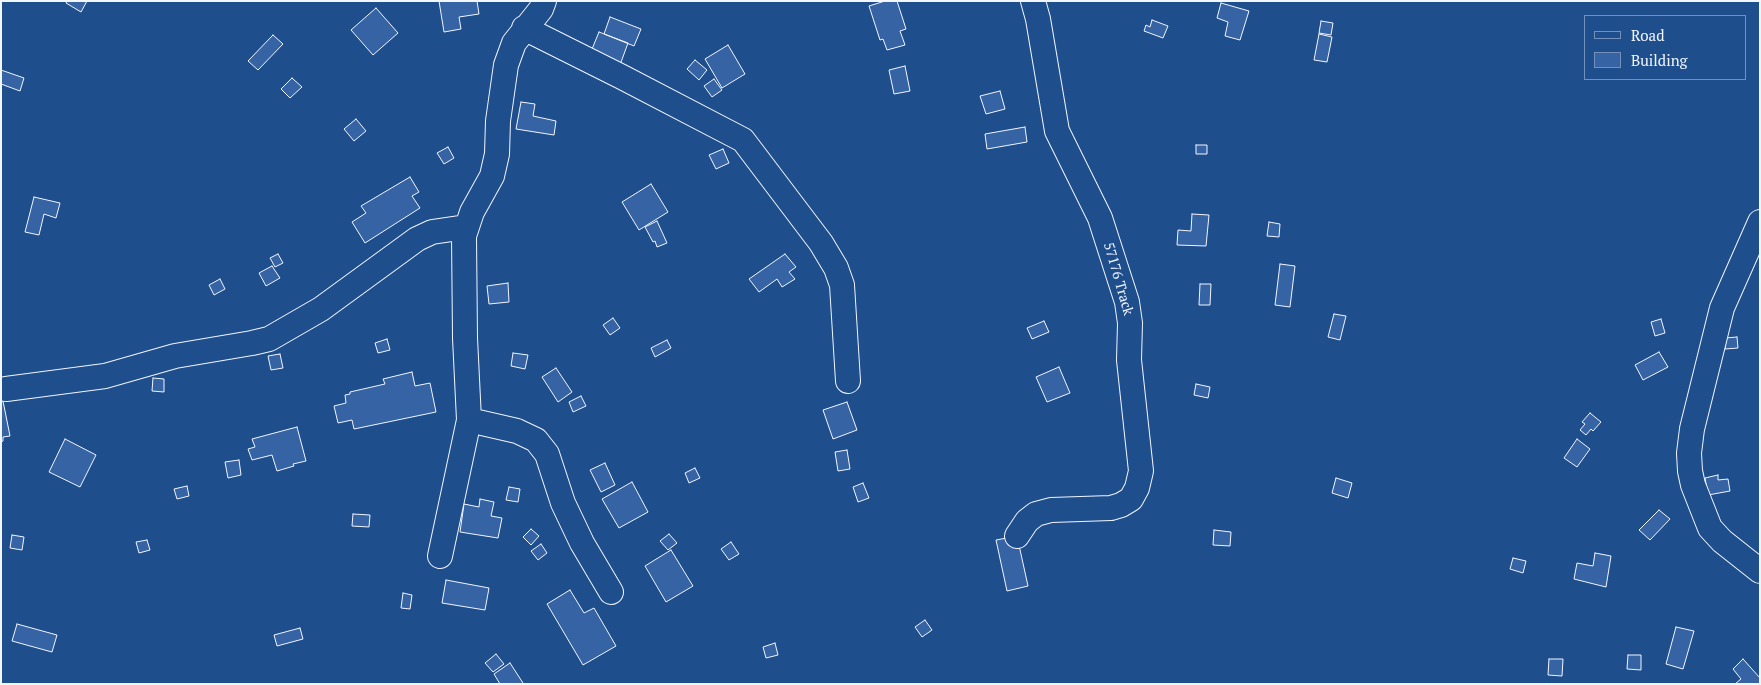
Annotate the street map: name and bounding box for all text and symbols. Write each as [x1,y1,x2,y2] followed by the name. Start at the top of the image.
[1584,15,1746,80] legend
[1631,25,1664,45] text: Road
[1631,50,1688,70] text: Building
[1100,241,1136,317] street label: 57176 Track

